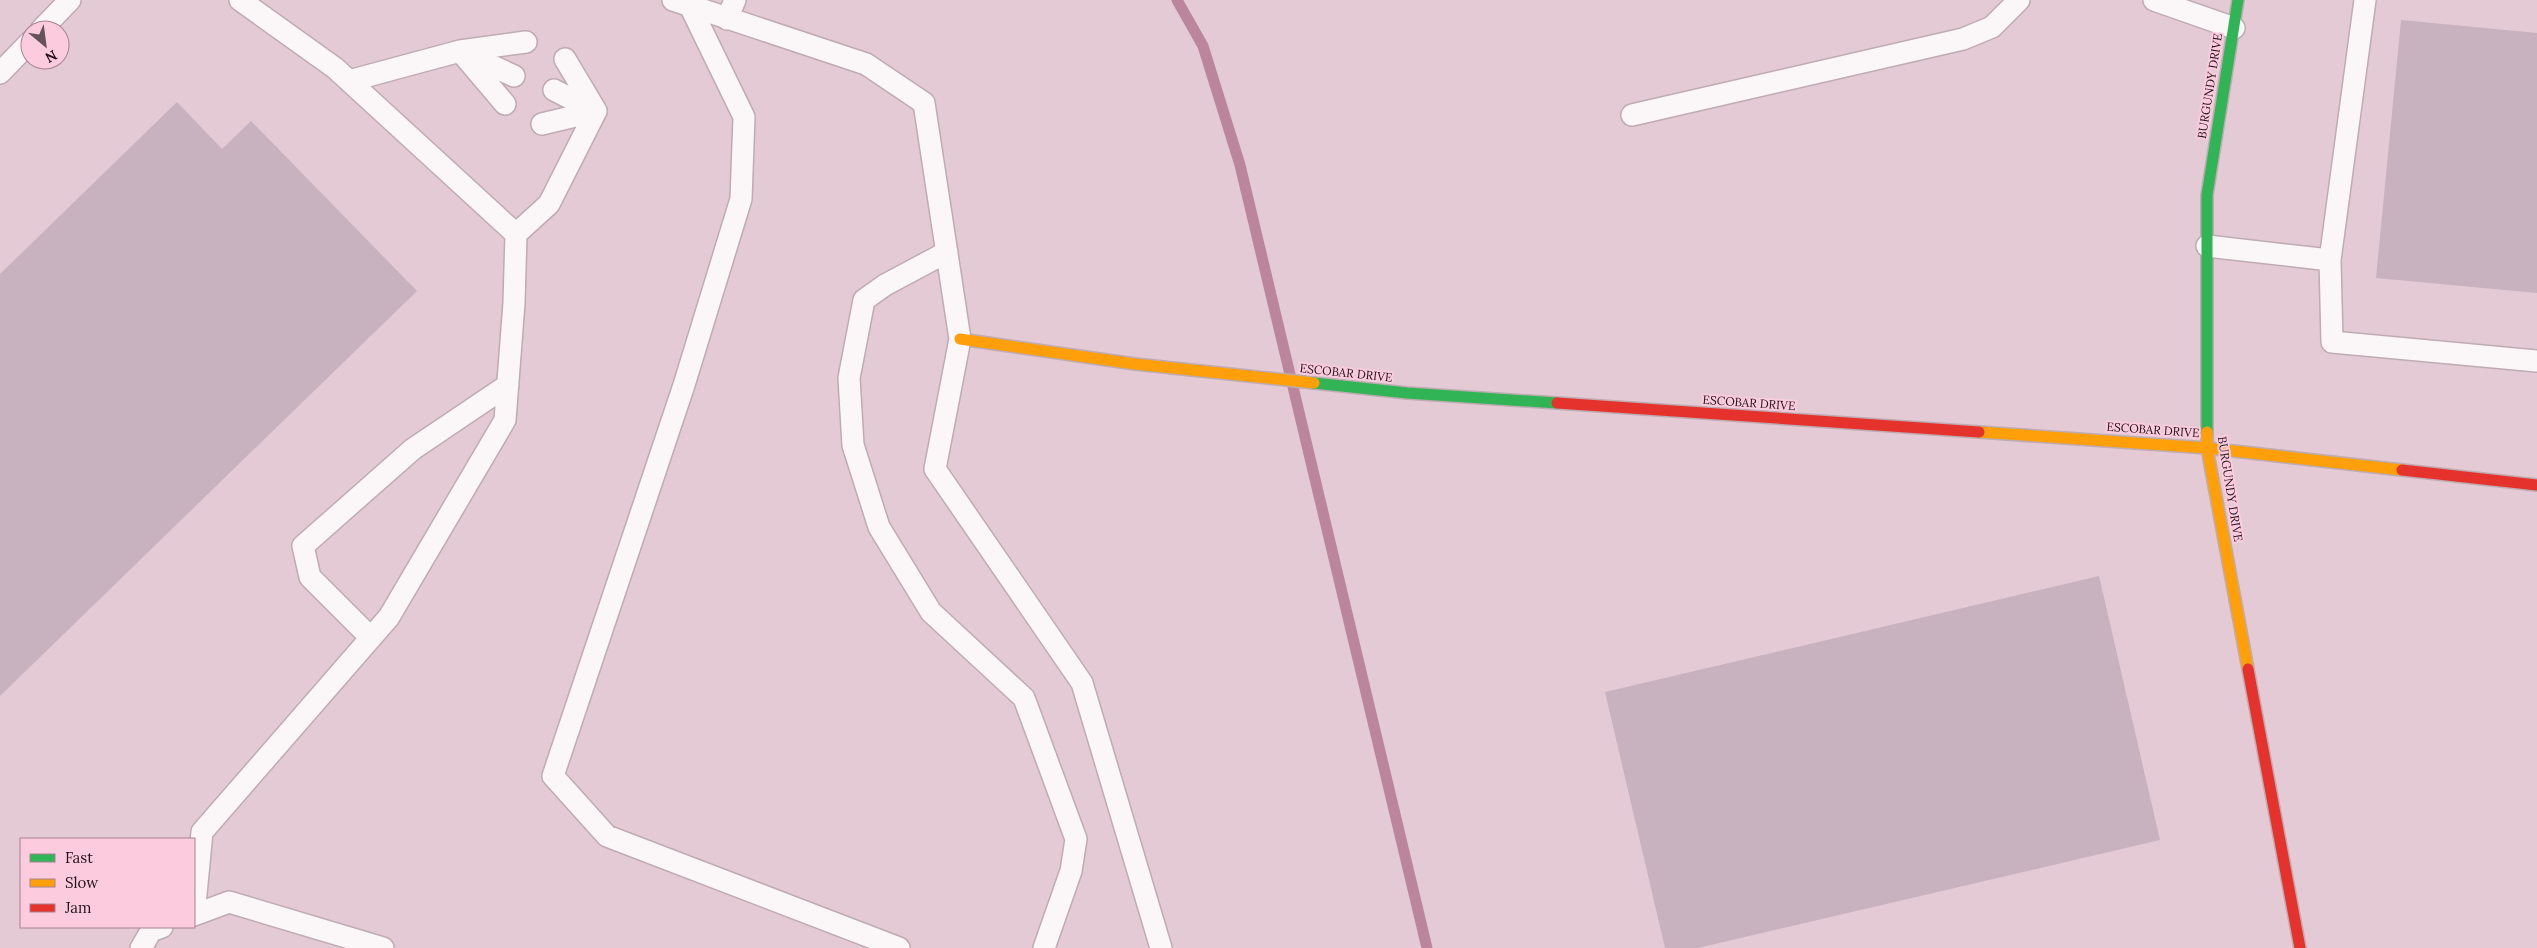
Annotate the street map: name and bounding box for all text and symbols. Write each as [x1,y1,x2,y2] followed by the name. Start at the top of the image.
[20,20,70,70] north arrow
[2194,32,2225,140] street label: BURGUNDY DRIVE
[42,46,60,67] text: N
[1299,360,1393,385] street label: ESCOBAR DRIVE
[1702,392,1796,413] street label: ESCOBAR DRIVE
[2106,419,2200,440] street label: ESCOBAR DRIVE
[2215,435,2246,543] street label: BURGUNDY DRIVE
[20,838,195,928] legend
[65,848,93,867] text: Fast
[65,873,98,892] text: Slow
[64,898,92,917] text: Jam

